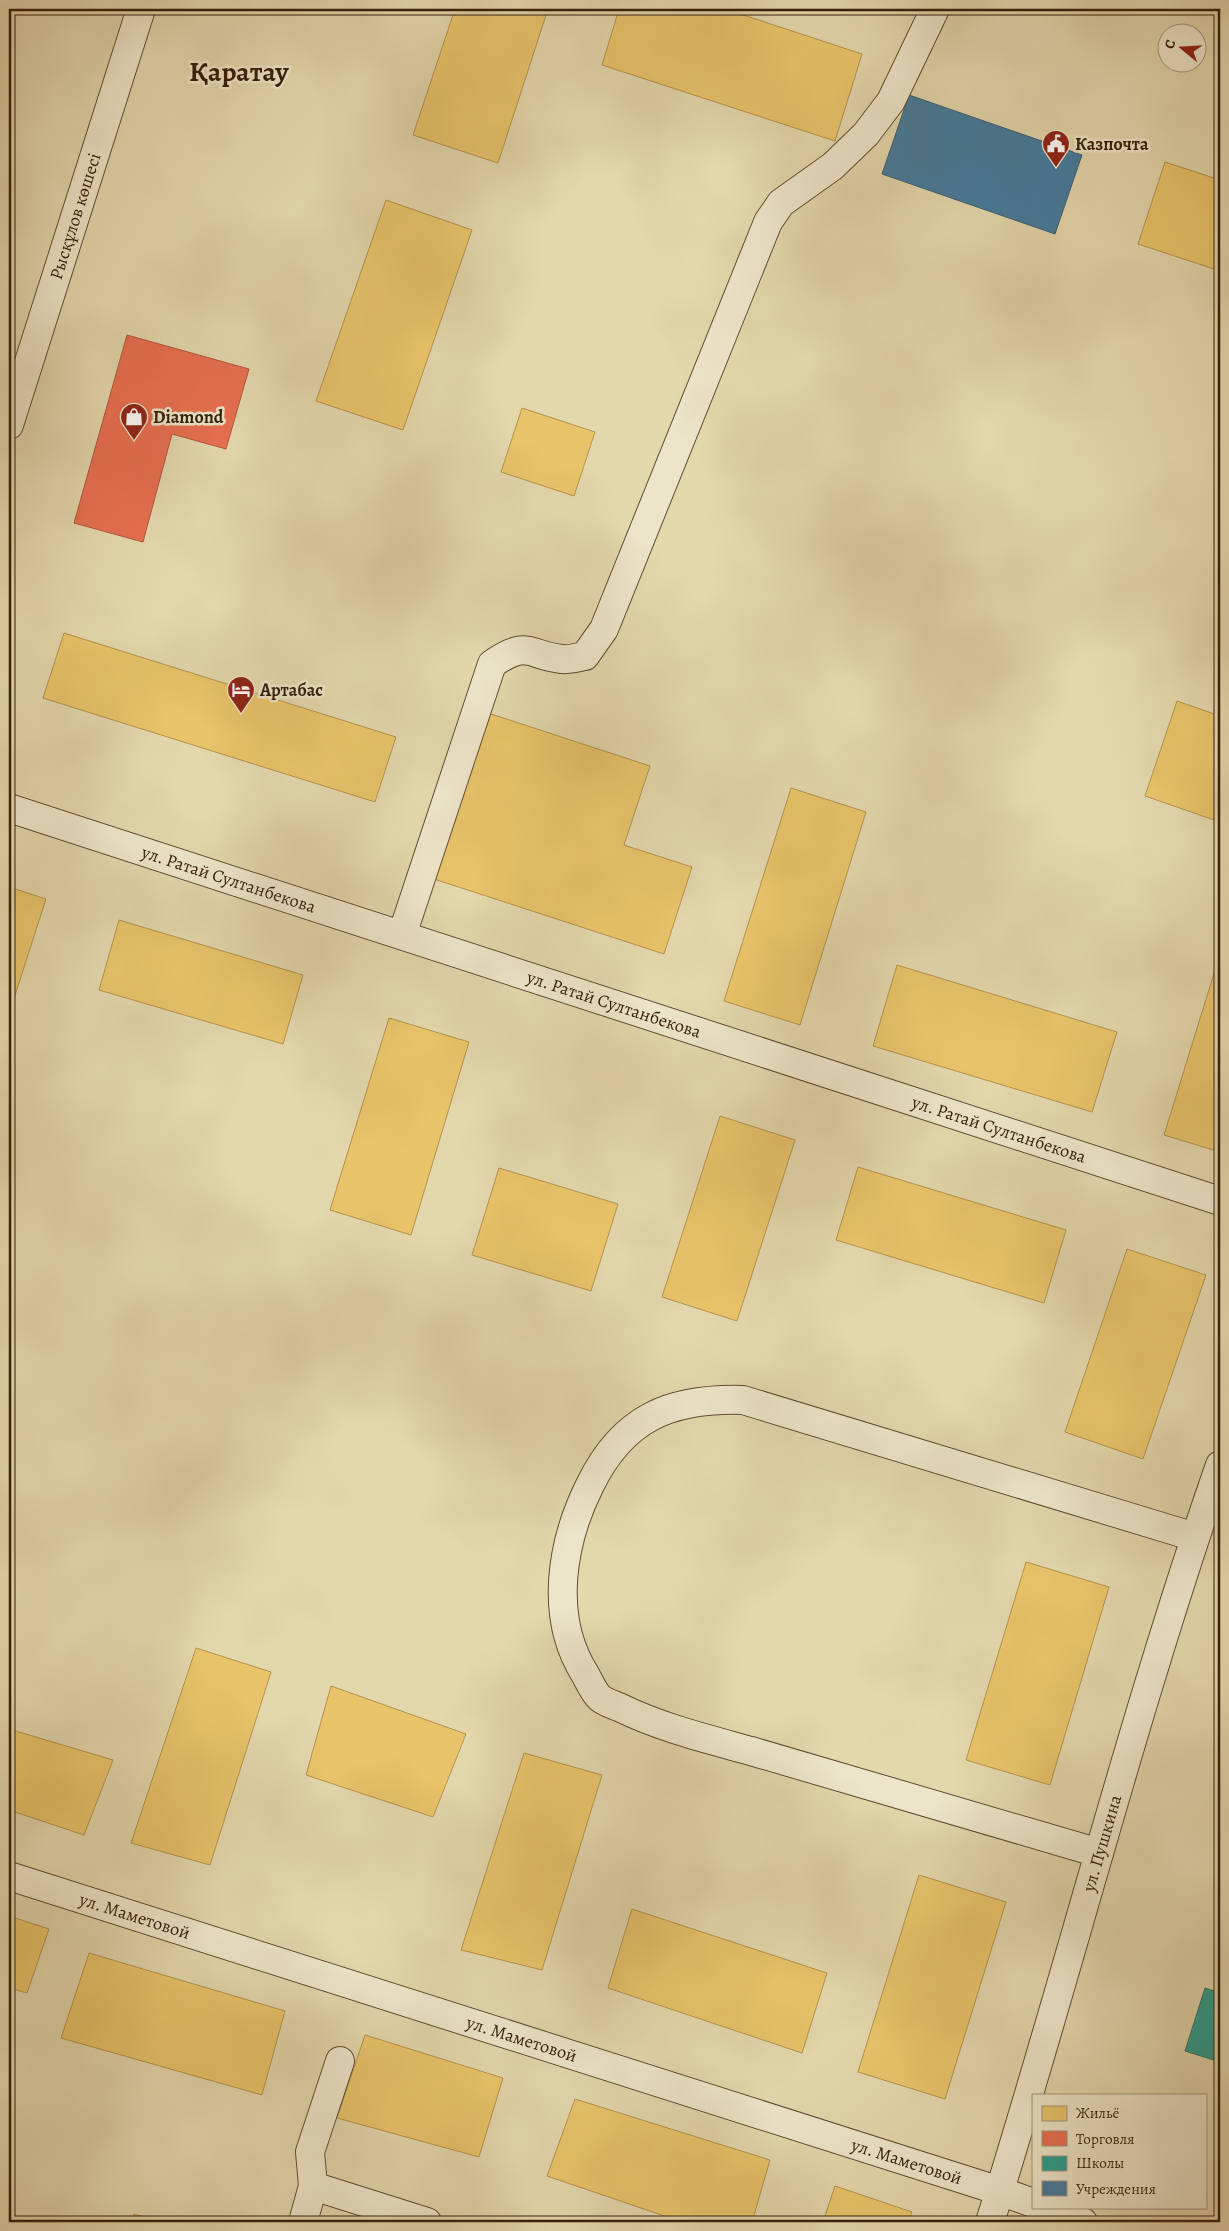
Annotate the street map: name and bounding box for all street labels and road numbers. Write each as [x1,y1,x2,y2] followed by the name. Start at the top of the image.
[44,150,107,282] street label: Рысқұлов көшесі
[138,840,320,919] street label: ул. Ратай Султанбекова
[523,965,705,1044] street label: ул. Ратай Султанбекова
[908,1090,1090,1169] street label: ул. Ратай Султанбекова
[1076,1791,1128,1895] street label: ул. Пушкина
[75,1887,193,1945] street label: ул. Маметовой
[462,2010,580,2068] street label: ул. Маметовой
[847,2132,965,2190] street label: ул. Маметовой

